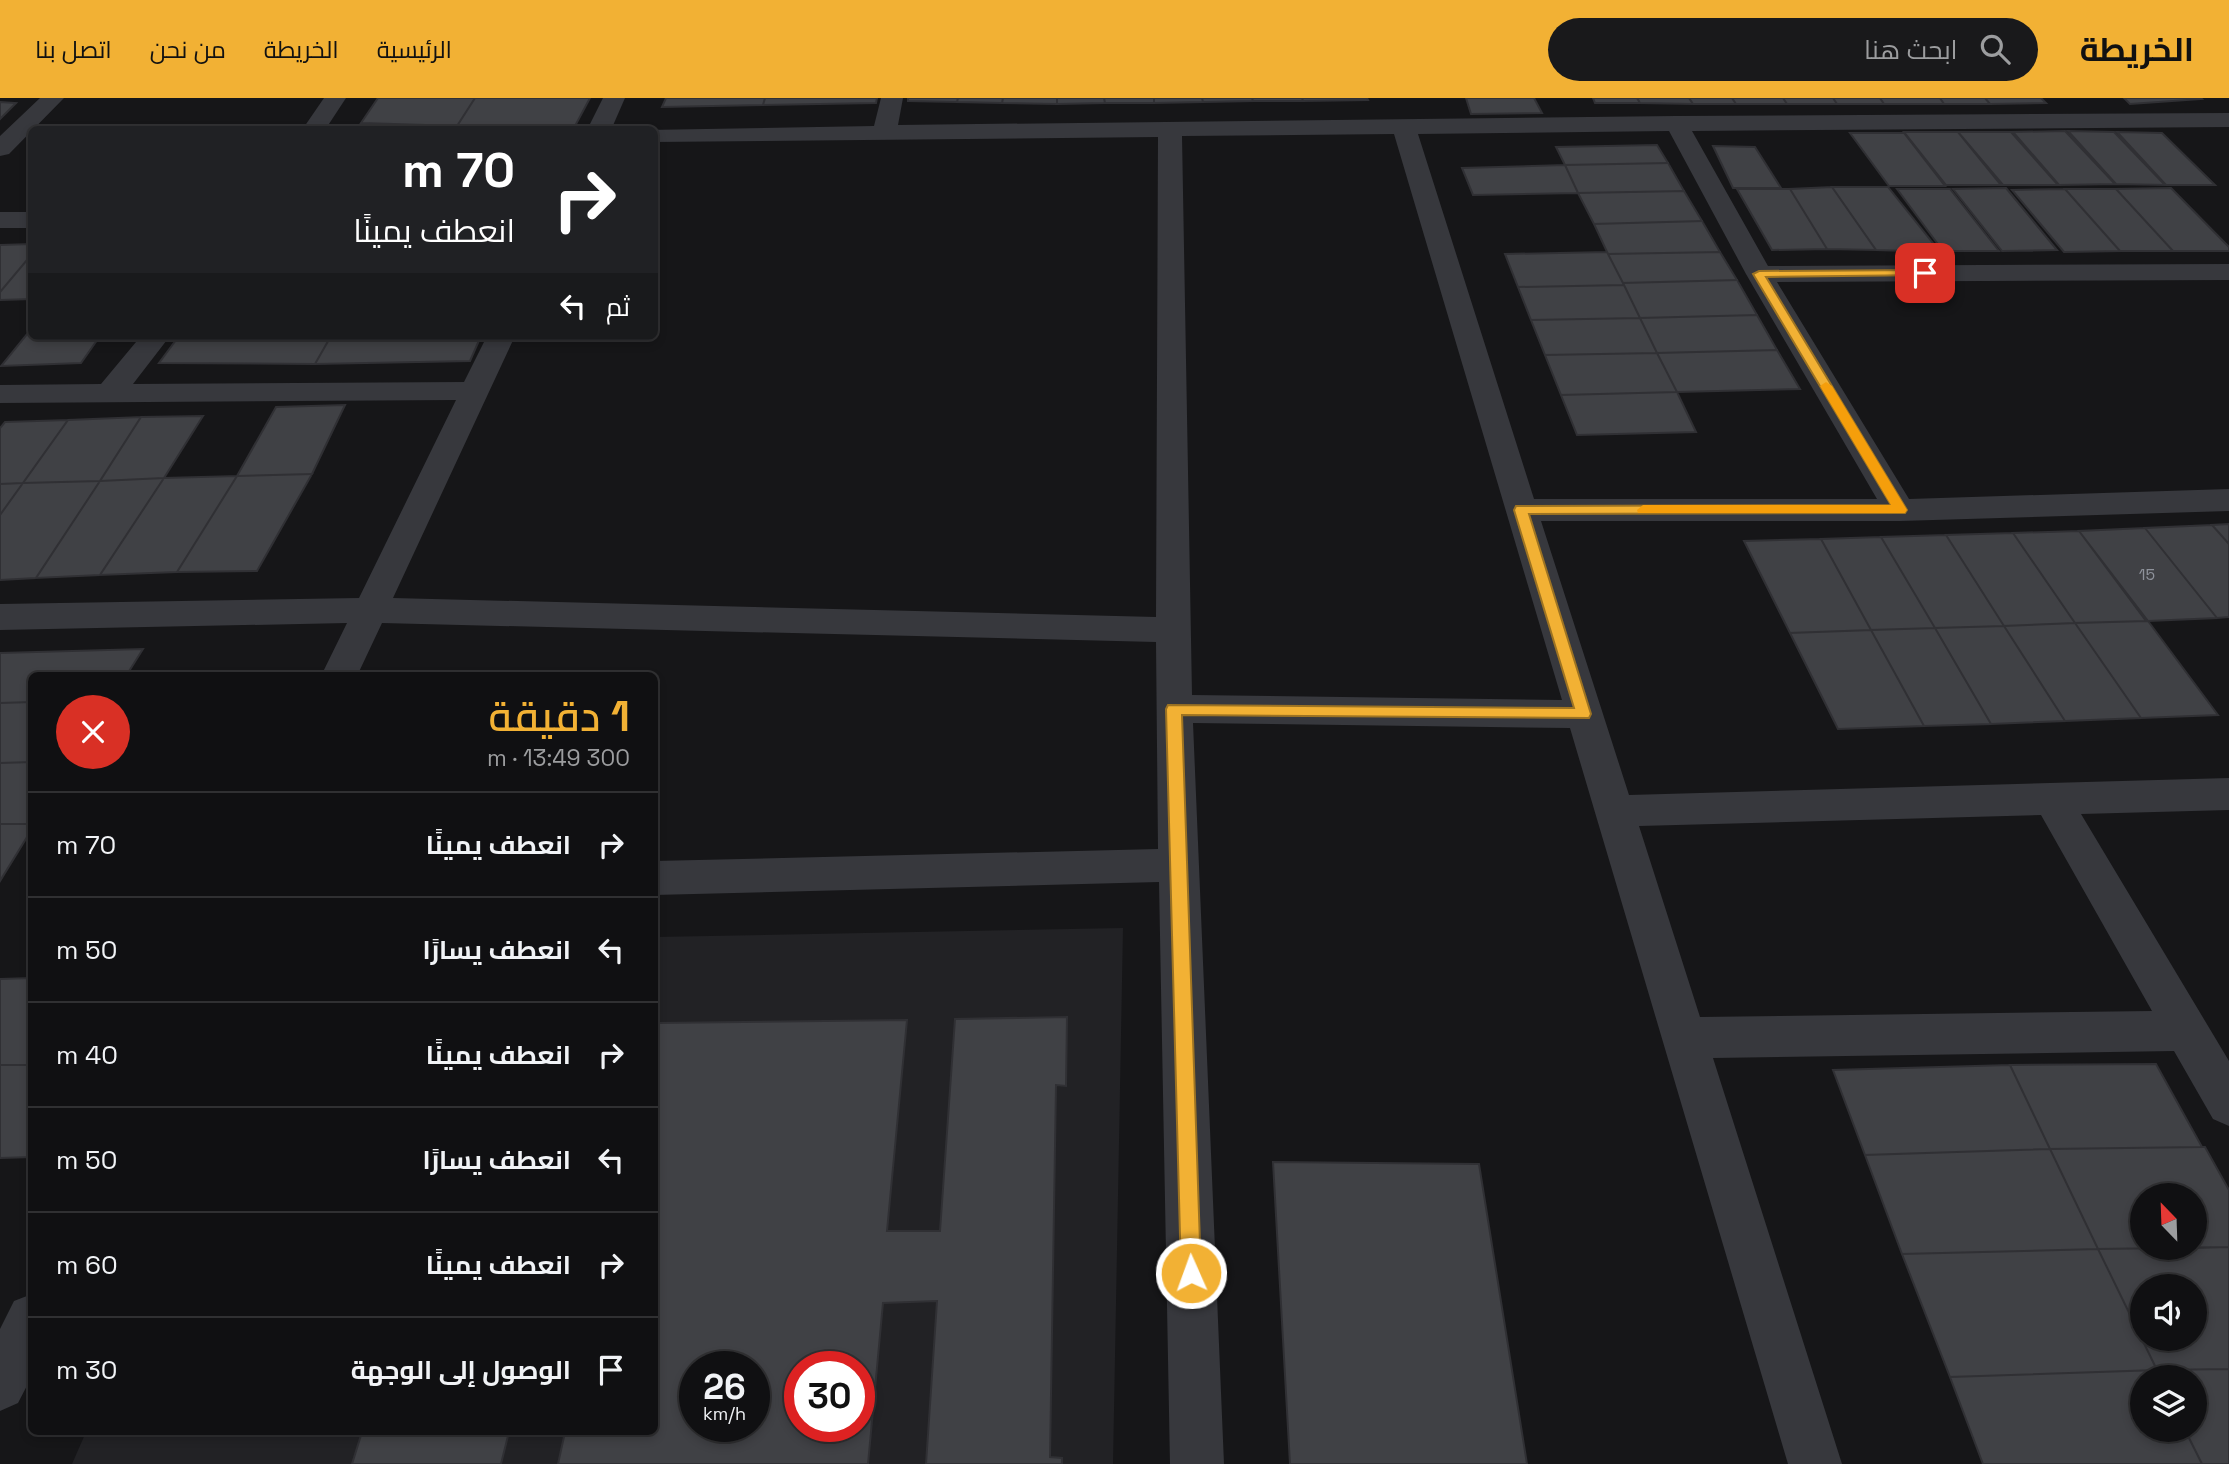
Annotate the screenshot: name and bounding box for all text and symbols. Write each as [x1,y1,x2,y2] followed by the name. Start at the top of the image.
[1548,18,2038,81] search box
[2080,29,2194,71] text: الخريطة
[1976,30,2014,68] icon: search
[1864,33,1958,67] text: ابحث هنا
[35,34,112,65] text: اتصل بنا
[150,34,226,65] text: من نحن
[264,34,339,65] text: الخريطة
[377,34,452,65] text: الرئيسية
[402,139,515,201] text: 70 m
[539,154,630,245] icon: right
[353,211,515,251] text: انعطف يمينًا
[1895,243,1955,303] pin
[1906,254,1944,292] icon: arrive
[554,287,592,325] icon: left
[606,290,630,324] text: ثم
[2139,564,2155,585] house number: 15
[489,690,630,743] text: 1 دقيقة
[56,695,130,769] button: close
[487,743,630,773] text: 300 m · 13:49
[592,826,630,864] icon: right
[56,828,116,862] text: 70 m
[426,828,571,862] text: انعطف يمينًا
[592,931,630,969] icon: left
[56,933,117,967] text: 50 m
[423,933,571,967] text: انعطف يسارًا
[592,1036,630,1074] icon: right
[56,1038,118,1072] text: 40 m
[426,1038,571,1072] text: انعطف يمينًا
[592,1141,630,1179] icon: left
[56,1143,117,1177] text: 50 m
[423,1143,571,1177] text: انعطف يسارًا
[2130,1183,2207,1260] north arrow
[2130,1183,2207,1442] map controls
[1154,1236,1228,1310] position arrow
[592,1246,630,1284] icon: right
[56,1248,118,1282] text: 60 m
[426,1248,571,1282] text: انعطف يمينًا
[2130,1274,2207,1351] button: sound
[592,1351,630,1389] icon: arrive
[784,1351,875,1442] speed limit sign: 30
[56,1353,117,1387] text: 30 m
[351,1353,571,1387] text: الوصول إلى الوجهة
[703,1365,746,1409] text: 26
[2130,1365,2207,1442] button: layers
[703,1402,746,1425] text: km/h

